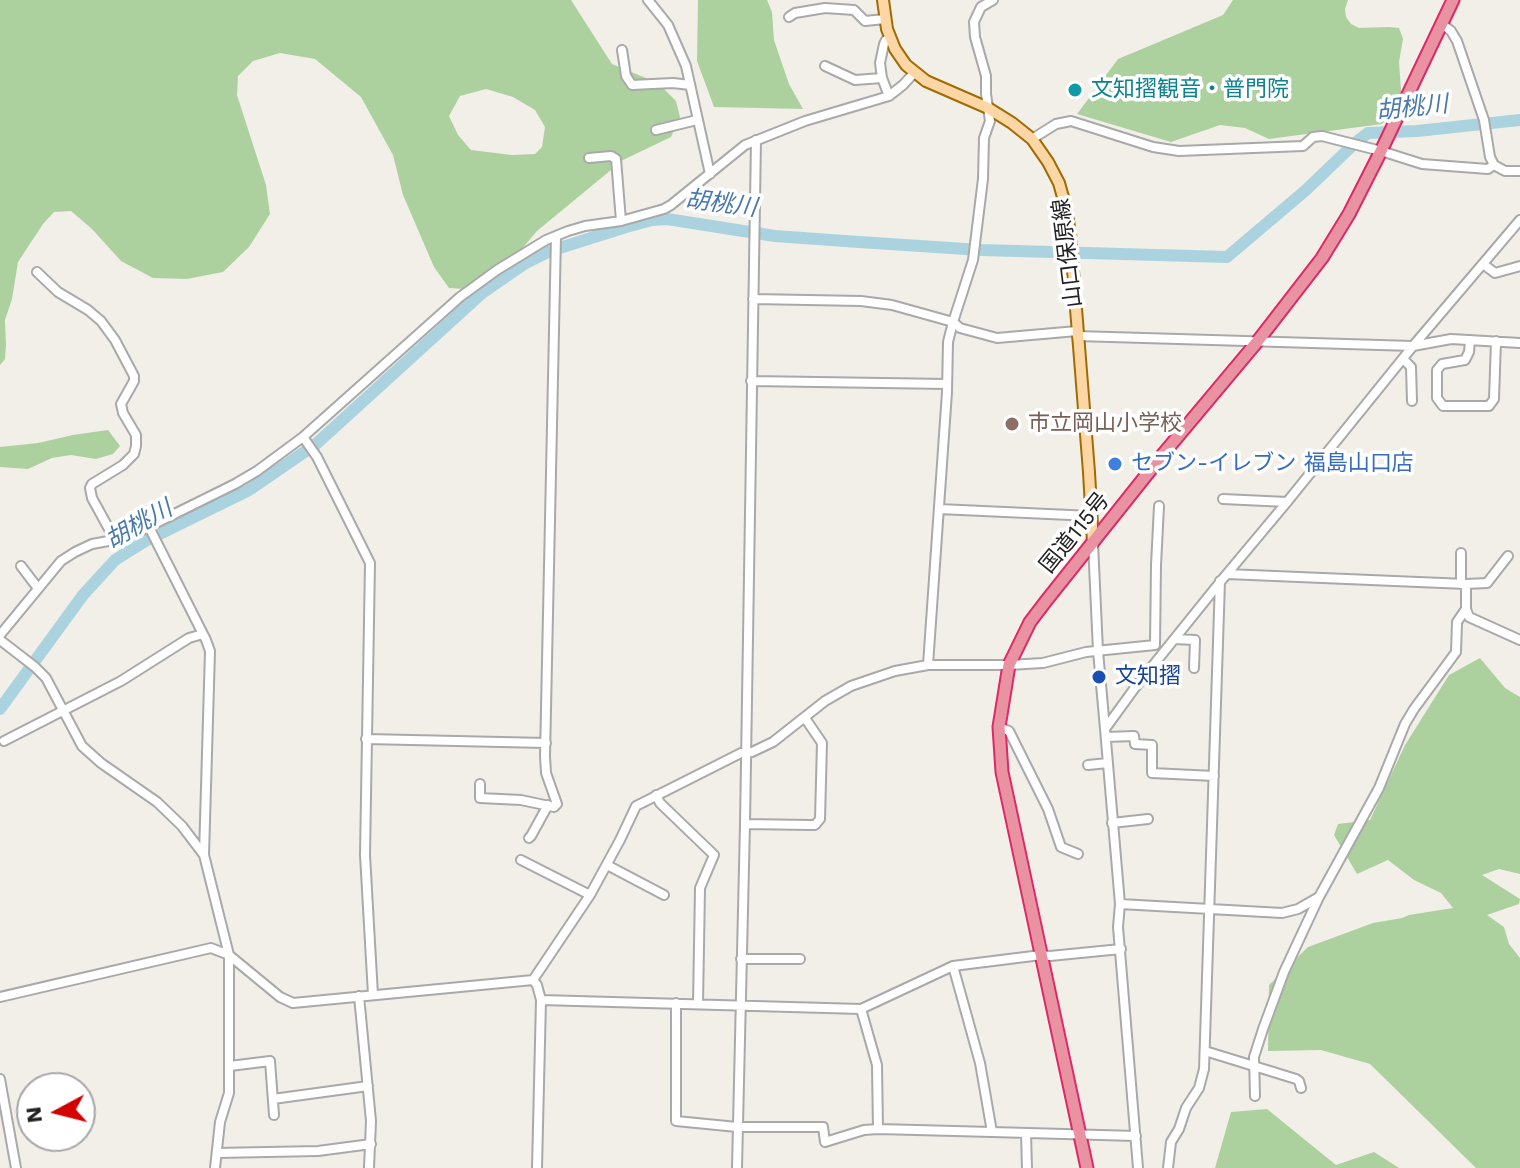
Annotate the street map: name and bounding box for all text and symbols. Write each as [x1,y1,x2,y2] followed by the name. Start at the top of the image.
[1091,77,1289,103] place label: 文知摺観音・普門院
[1066,81,1084,99] marker: 文知摺観音・普門院
[1375,90,1449,126] water label: 胡桃川
[684,185,758,223] water label: 胡桃川
[1048,197,1088,309] street label: 山口保原線
[1028,411,1182,437] place label: 市立岡山小学校
[1003,415,1021,433] marker: 市立岡山小学校
[1131,451,1414,477] place label: セブン-イレブン 福島山口店
[1106,455,1124,473] marker: セブン-イレブン 福島山口店
[1035,487,1115,579] street label: 国道115号
[101,495,177,555] water label: 胡桃川
[1115,664,1181,690] place label: 文知摺
[1090,668,1108,686] marker: 文知摺
[16,1072,96,1152] north arrow
[20,1105,47,1124] text: N

